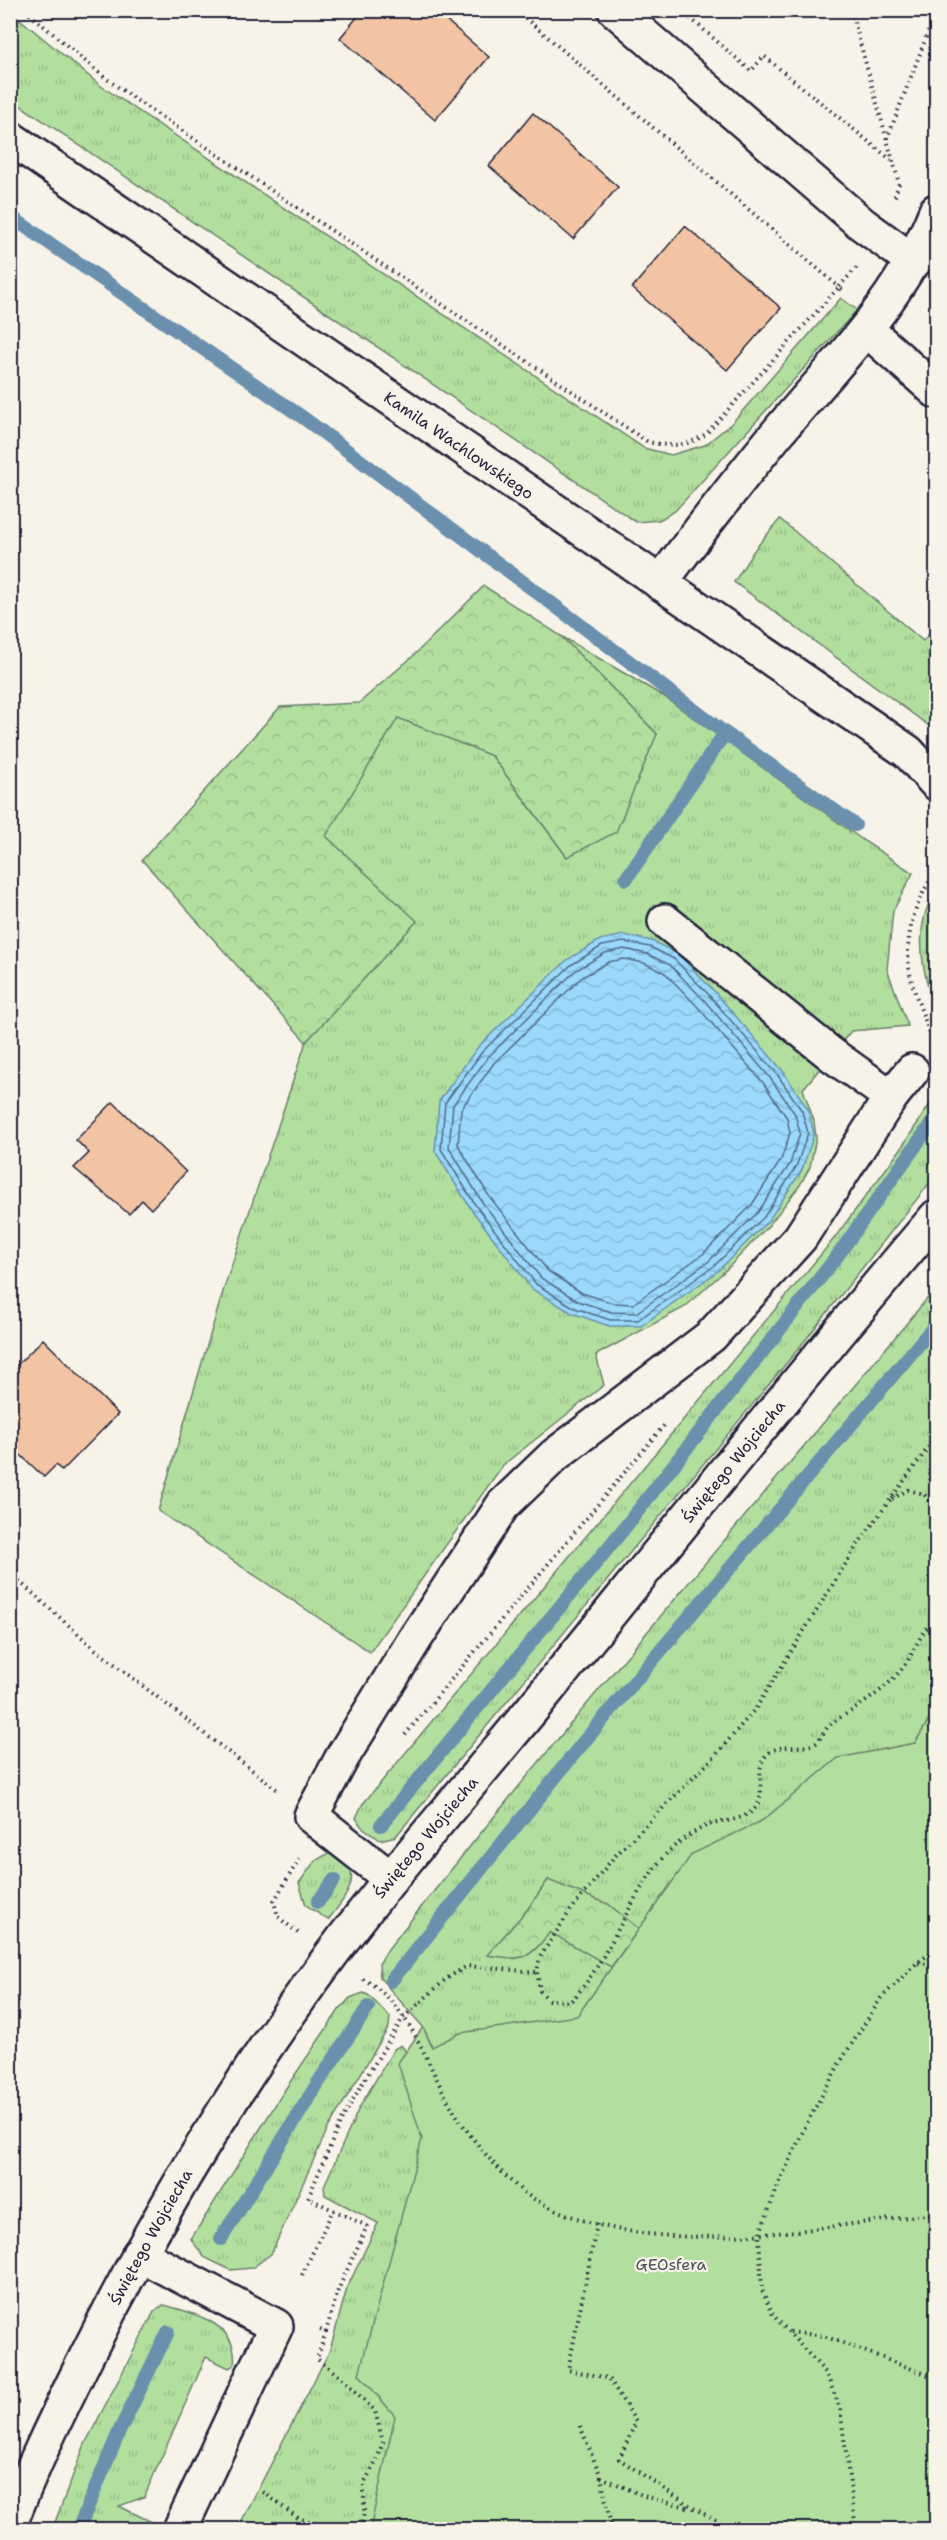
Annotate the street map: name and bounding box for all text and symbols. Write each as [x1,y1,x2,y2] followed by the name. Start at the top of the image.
[380,386,538,504] street label: Kamila Wachlowskiego
[677,1395,790,1527] street label: Świętego Wojciecha
[369,1772,482,1902] street label: Świętego Wojciecha
[104,2165,197,2308] street label: Świętego Wojciecha
[636,2254,706,2275] park label: GEOsfera

